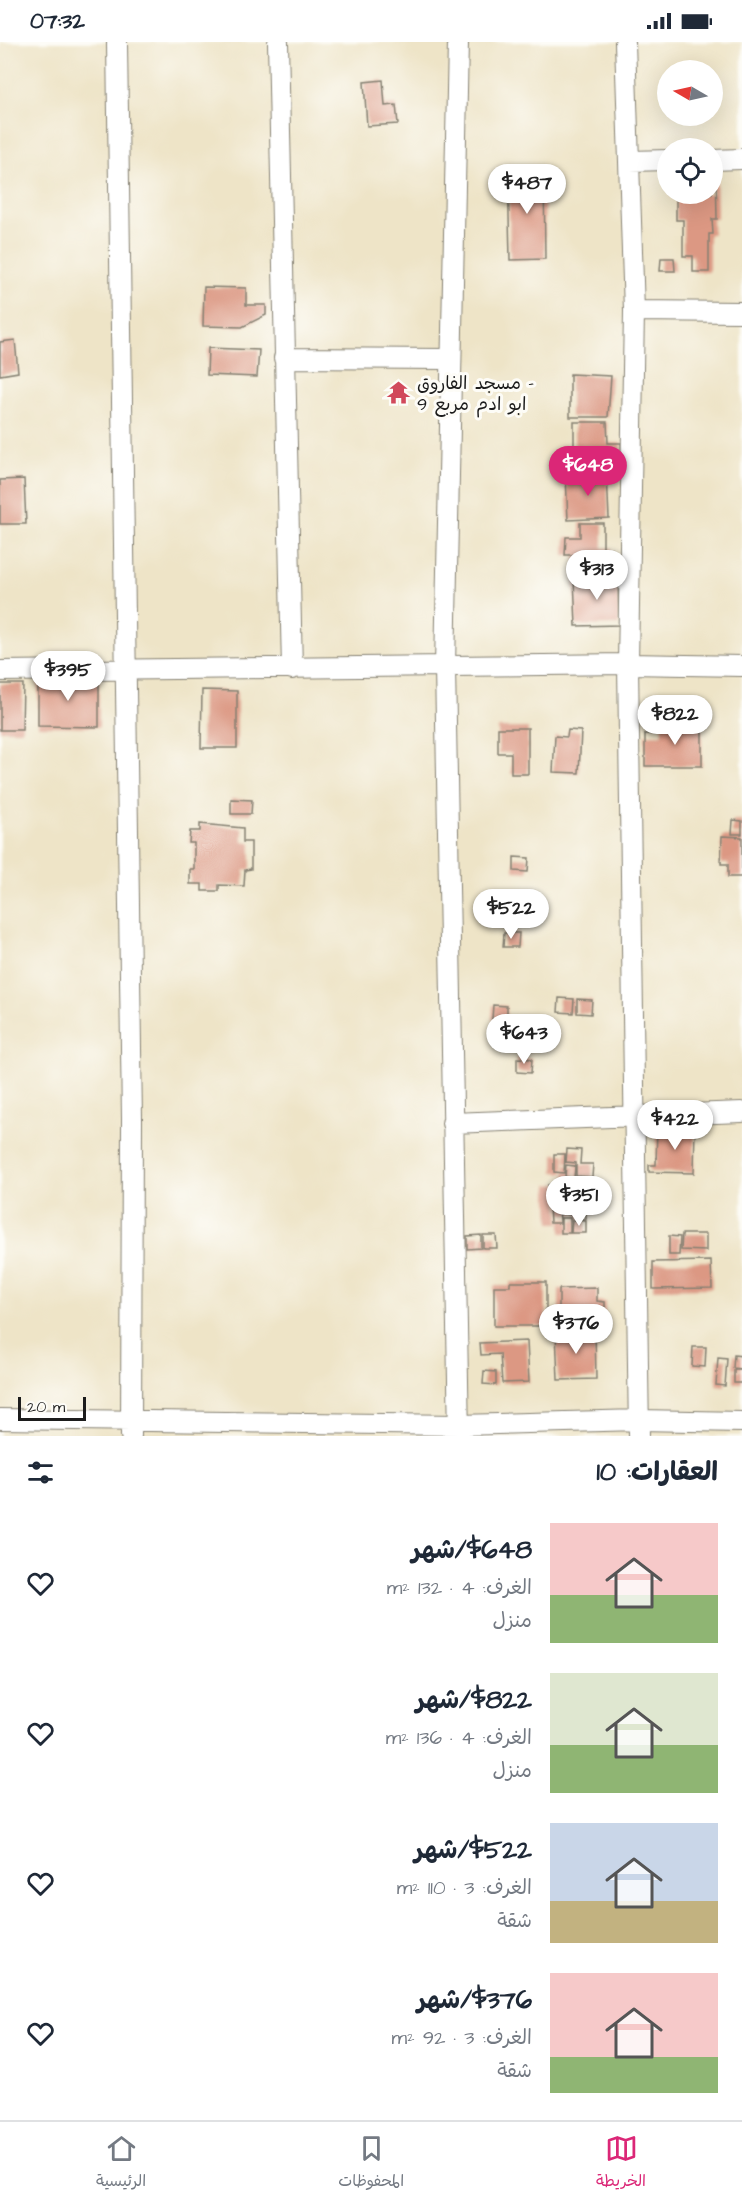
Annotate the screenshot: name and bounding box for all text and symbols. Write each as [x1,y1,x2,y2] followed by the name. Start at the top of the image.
[30,6,85,37] text: 07:32
[657,60,723,126] north arrow
[657,60,723,204] map controls
[657,138,723,204] button: locate
[491,164,563,215] pin: $487
[502,169,552,197] text: $487
[417,371,534,418] place label: مسجد الفاروق - ابو ادم مربع 9
[386,380,412,406] temple icon: مسجد الفاروق - ابو ادم مربع 9
[552,446,624,497] pin: $648
[563,451,613,479] text: $648
[561,550,633,601] pin: $313
[580,555,614,583] text: $313
[32,651,104,702] pin: $395
[45,656,91,684] text: $395
[639,695,711,746] pin: $822
[652,700,699,728] text: $822
[475,889,547,940] pin: $522
[487,894,535,922] text: $522
[488,1014,560,1065] pin: $643
[500,1019,548,1047] text: $643
[639,1100,711,1151] pin: $422
[651,1105,699,1133] text: $422
[543,1176,615,1227] pin: $351
[560,1181,598,1209] text: $351
[540,1304,612,1355] pin: $376
[553,1309,599,1337] text: $376
[18,1394,86,1422] scale bar
[27,1396,65,1418] text: 20 m
[596,1454,718,1490] text: العقارات: 10
[24,1456,57,1489] icon: filters
[412,1532,532,1568] text: $648/شهر
[598,1547,670,1619] icon: home
[24,1567,57,1600] icon: heart
[387,1574,532,1602] text: الغرف: 4 · 132 m²
[493,1607,532,1635] text: منزل
[416,1682,532,1718] text: $822/شهر
[598,1697,670,1769] icon: home
[24,1717,57,1750] icon: heart
[386,1724,532,1752] text: الغرف: 4 · 136 m²
[493,1757,532,1785] text: منزل
[414,1832,532,1868] text: $522/شهر
[598,1847,670,1919] icon: home
[24,1867,57,1900] icon: heart
[397,1874,532,1902] text: الغرف: 3 · 110 m²
[497,1907,532,1935] text: شقة
[417,1982,532,2018] text: $376/شهر
[598,1997,670,2069] icon: home
[24,2017,57,2050] icon: heart
[392,2024,532,2052] text: الغرف: 3 · 92 m²
[497,2057,532,2085] text: شقة
[96,2132,146,2195] tab: الرئيسية
[338,2132,404,2195] tab: المحفوظات
[596,2132,646,2195] tab: الخريطة

